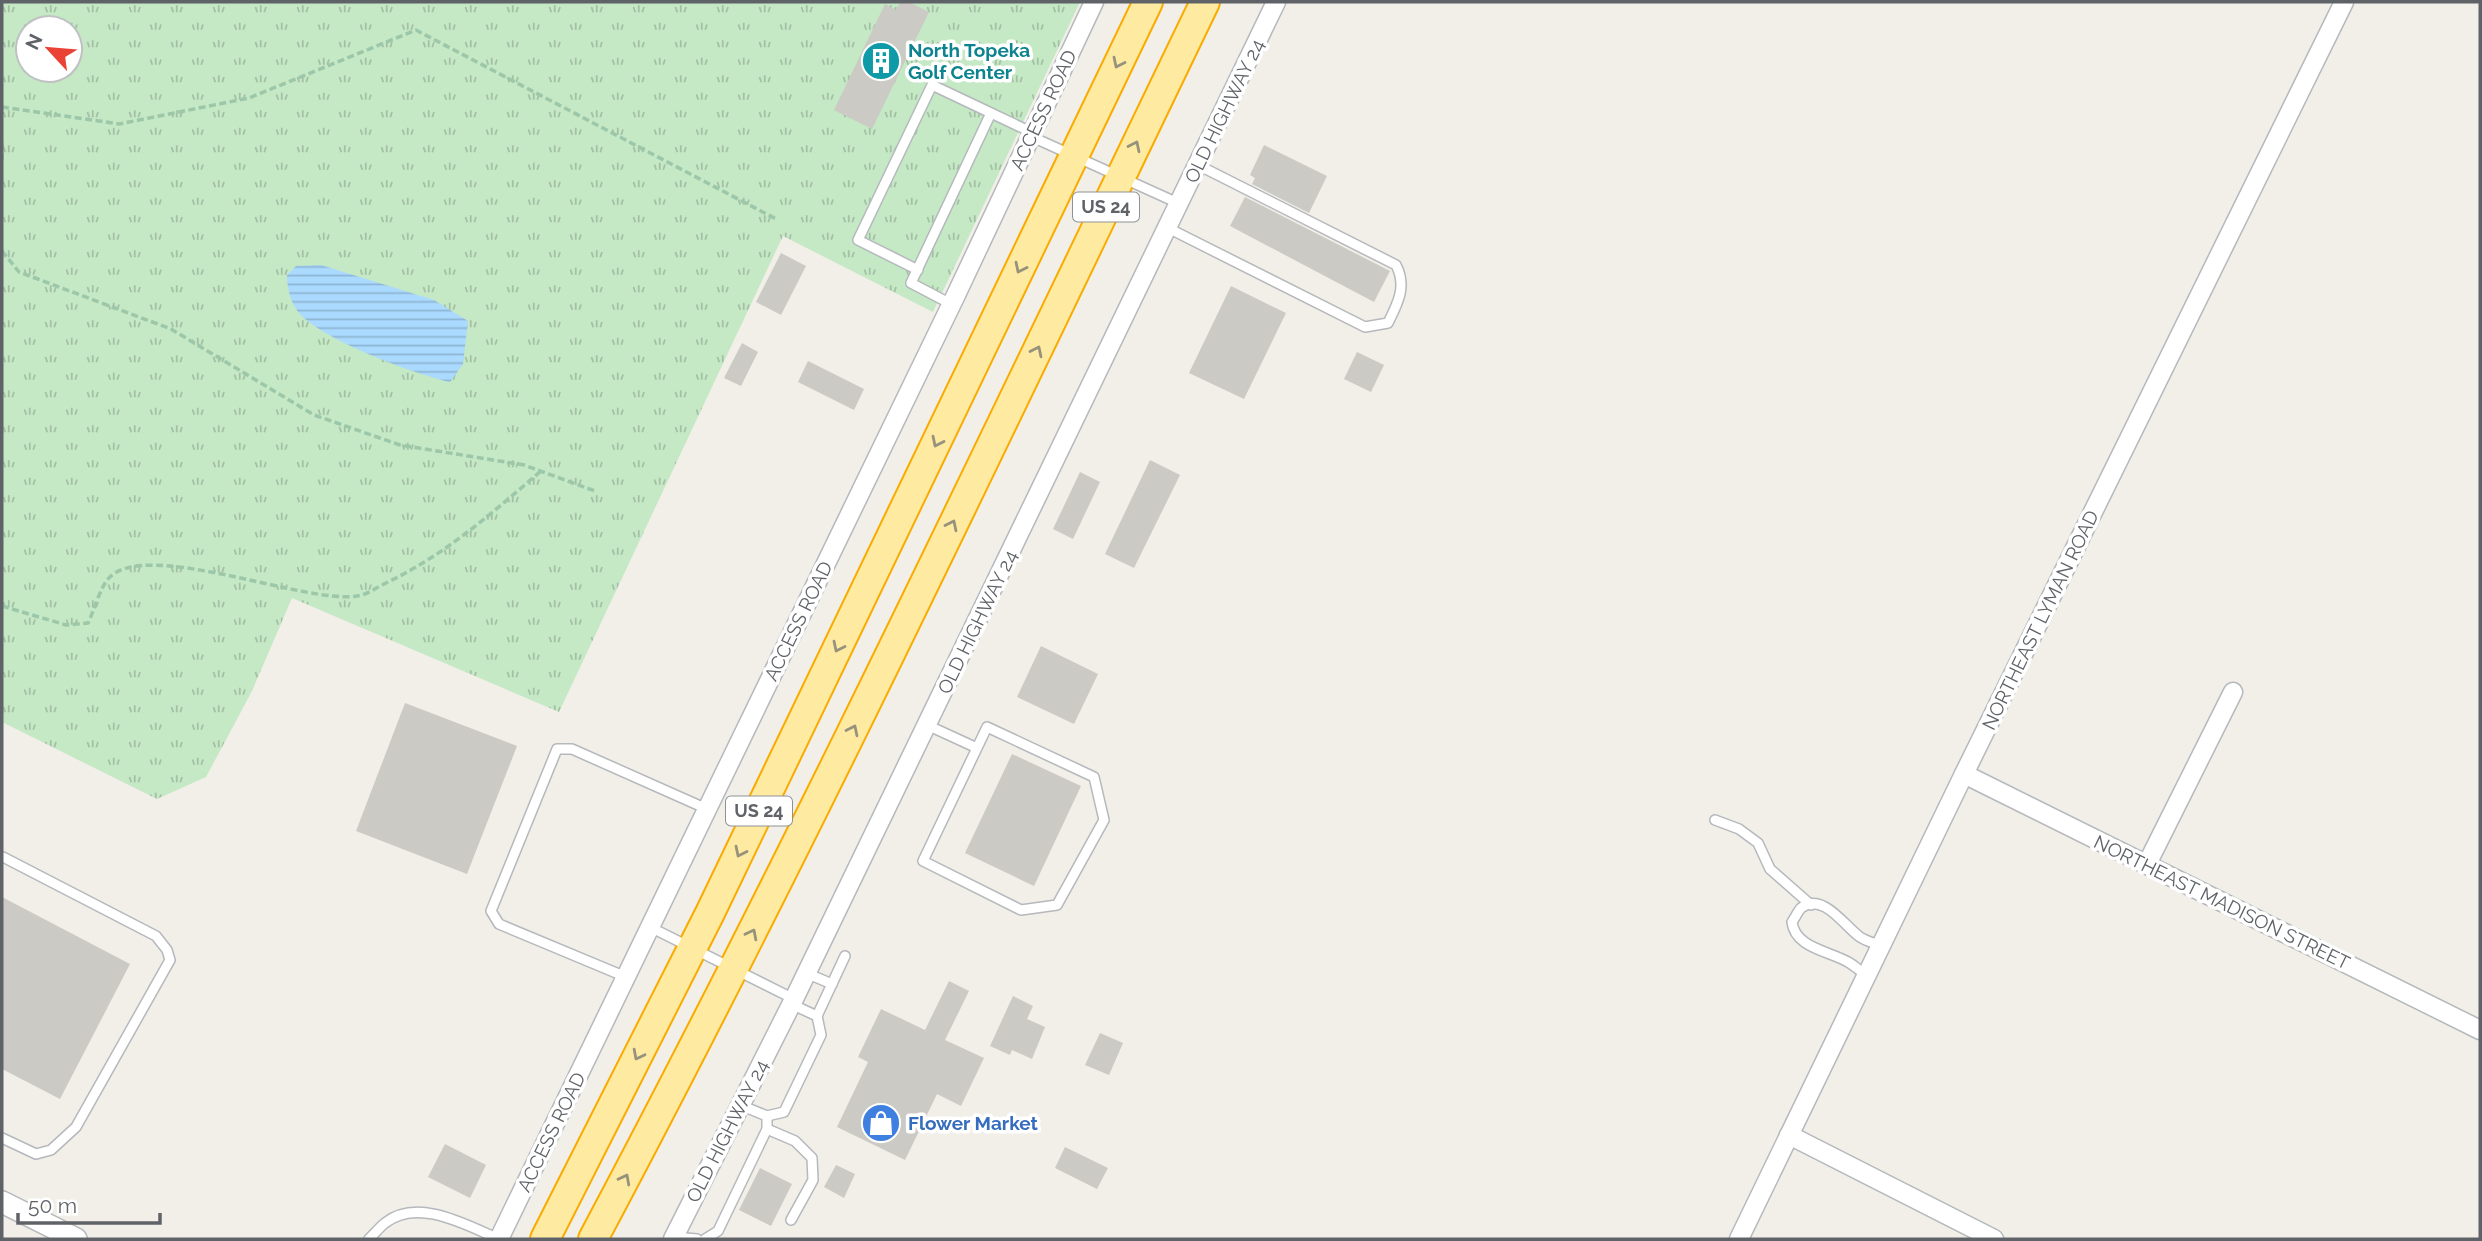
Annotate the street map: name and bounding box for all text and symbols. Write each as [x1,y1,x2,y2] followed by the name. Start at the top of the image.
[14,14,84,84] north arrow
[21,30,47,53] text: N
[1180,36,1268,186] street label: OLD HIGHWAY 24
[908,39,1030,83] place label: North Topeka Golf Center
[860,40,902,82] building icon: North Topeka Golf Center
[1005,46,1081,174] street label: ACCESS ROAD
[1113,56,1127,68] one-way arrow
[1127,141,1141,153] one-way arrow
[1073,192,1139,222] road number: US 24
[1014,261,1028,274] one-way arrow
[1029,346,1043,358] one-way arrow
[931,435,945,447] one-way arrow
[1977,507,2103,733] street label: NORTHEAST LYMAN ROAD
[944,520,958,532] one-way arrow
[933,547,1021,697] street label: OLD HIGHWAY 24
[760,558,836,684] street label: ACCESS ROAD
[832,640,846,652] one-way arrow
[845,725,859,737] one-way arrow
[726,796,792,826] road number: US 24
[2091,830,2354,974] street label: NORTHEAST MADISON STREET
[734,845,748,857] one-way arrow
[744,929,758,941] one-way arrow
[632,1048,646,1060] one-way arrow
[682,1056,772,1206] street label: OLD HIGHWAY 24
[513,1069,589,1195] street label: ACCESS ROAD
[860,1102,902,1144] shop icon: Flower Market
[908,1112,1039,1134] place label: Flower Market
[616,1174,630,1186] one-way arrow
[18,1182,159,1226] scale bar
[28,1193,77,1218] text: 50 m

